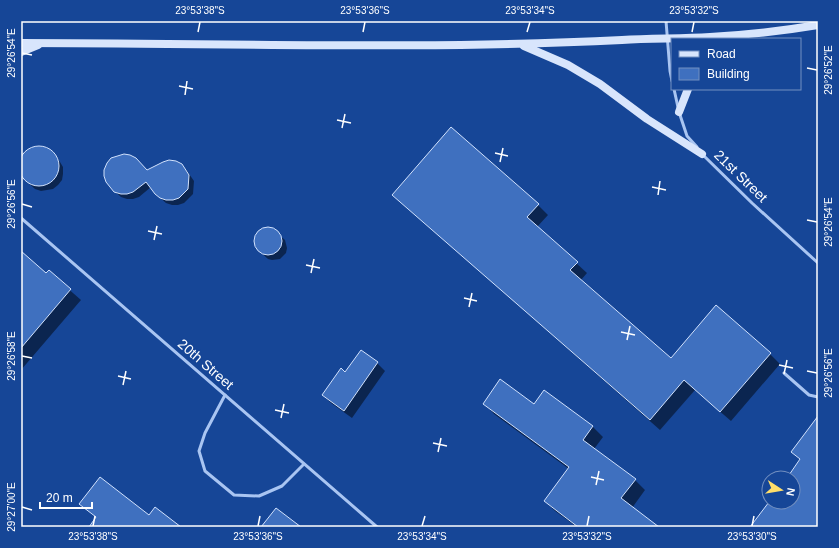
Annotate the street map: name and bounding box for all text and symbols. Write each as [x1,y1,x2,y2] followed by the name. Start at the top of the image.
[175,5,225,16] text: 23°53'38"S
[340,5,390,16] text: 23°53'36"S
[505,5,555,16] text: 23°53'34"S
[669,5,719,16] text: 23°53'32"S
[6,28,17,78] text: 29°26'54"E
[671,38,801,90] legend
[823,45,834,95] text: 29°26'52"E
[707,47,736,61] text: Road
[707,67,750,81] text: Building
[711,147,771,205] street label: 21st Street
[6,179,17,229] text: 29°26'56"E
[823,197,834,247] text: 29°26'54"E
[6,331,17,381] text: 29°26'58"E
[175,335,237,393] street label: 20th Street
[823,348,834,398] text: 29°26'56"E
[761,470,801,510] north arrow
[6,482,17,532] text: 29°27'00"E
[40,484,92,510] scale bar
[784,487,797,497] text: N
[46,491,73,505] text: 20 m
[68,531,118,542] text: 23°53'38"S
[233,531,283,542] text: 23°53'36"S
[397,531,447,542] text: 23°53'34"S
[562,531,612,542] text: 23°53'32"S
[727,531,777,542] text: 23°53'30"S

